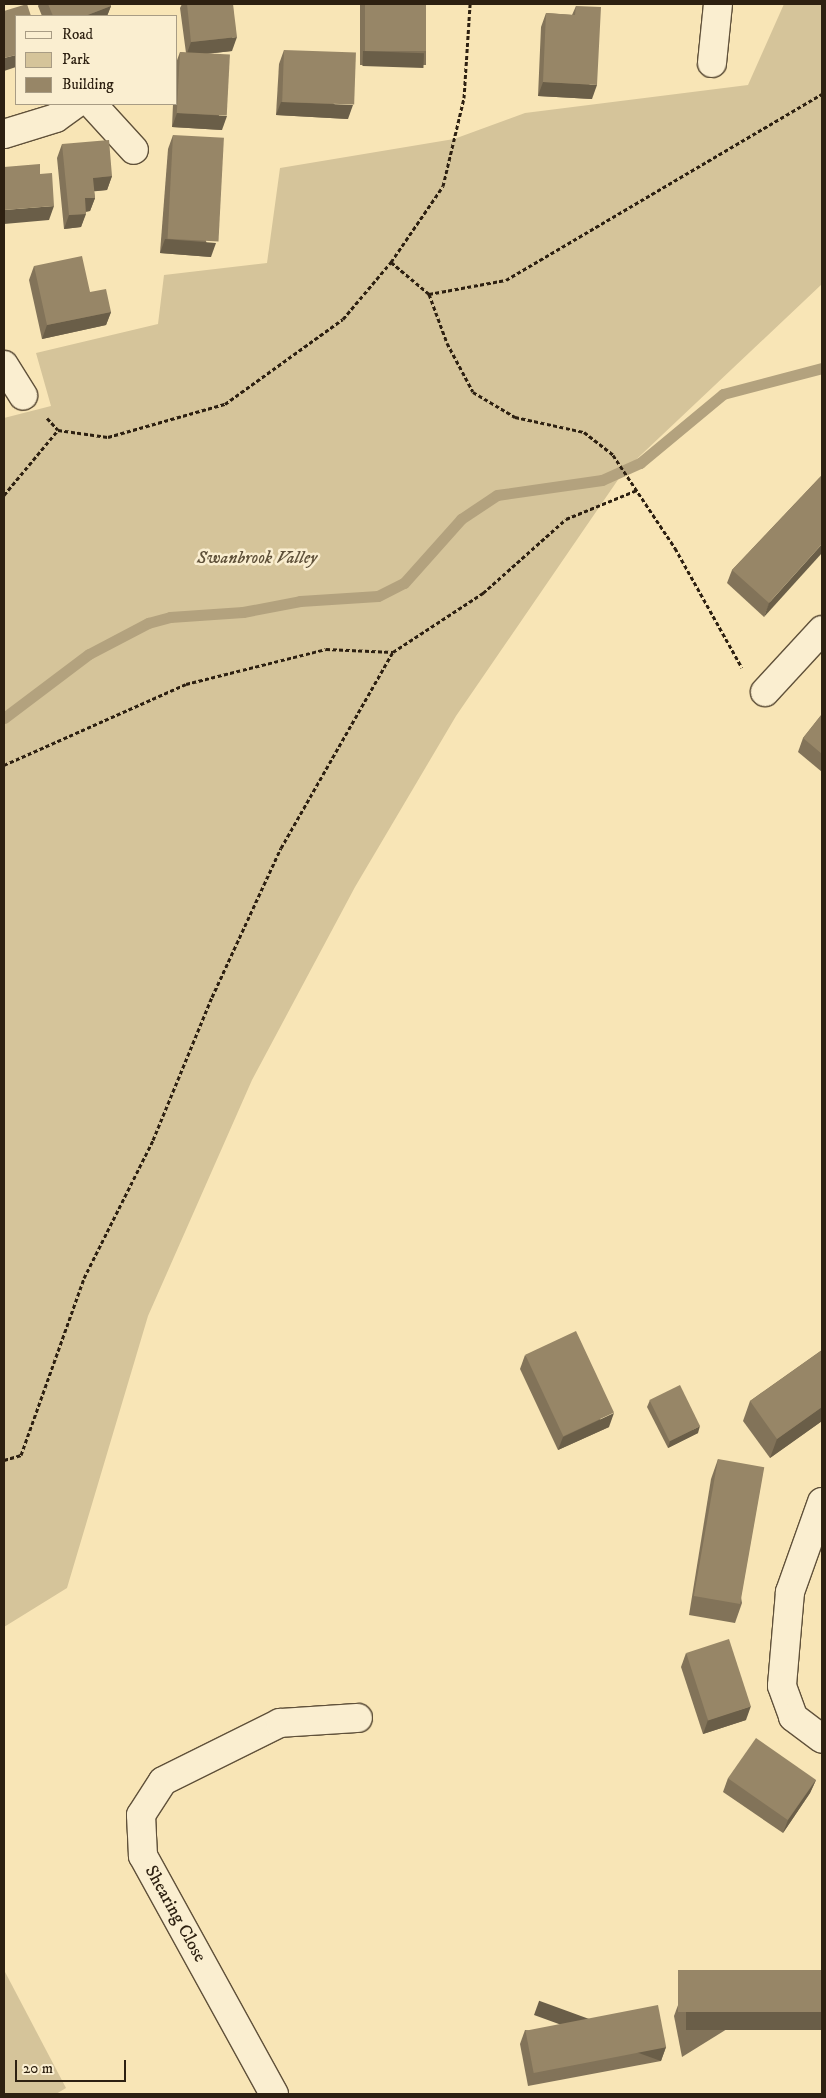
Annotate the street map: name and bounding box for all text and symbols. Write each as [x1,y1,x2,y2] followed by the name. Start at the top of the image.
[15,15,178,105] legend
[62,25,93,44] text: Road
[62,50,90,69] text: Park
[62,75,114,94] text: Building
[197,547,317,569] park label: Swanbrook Valley
[140,1862,210,1966] street label: Shearing Close
[18,2050,129,2082] scale bar
[23,2059,53,2078] text: 20 m

